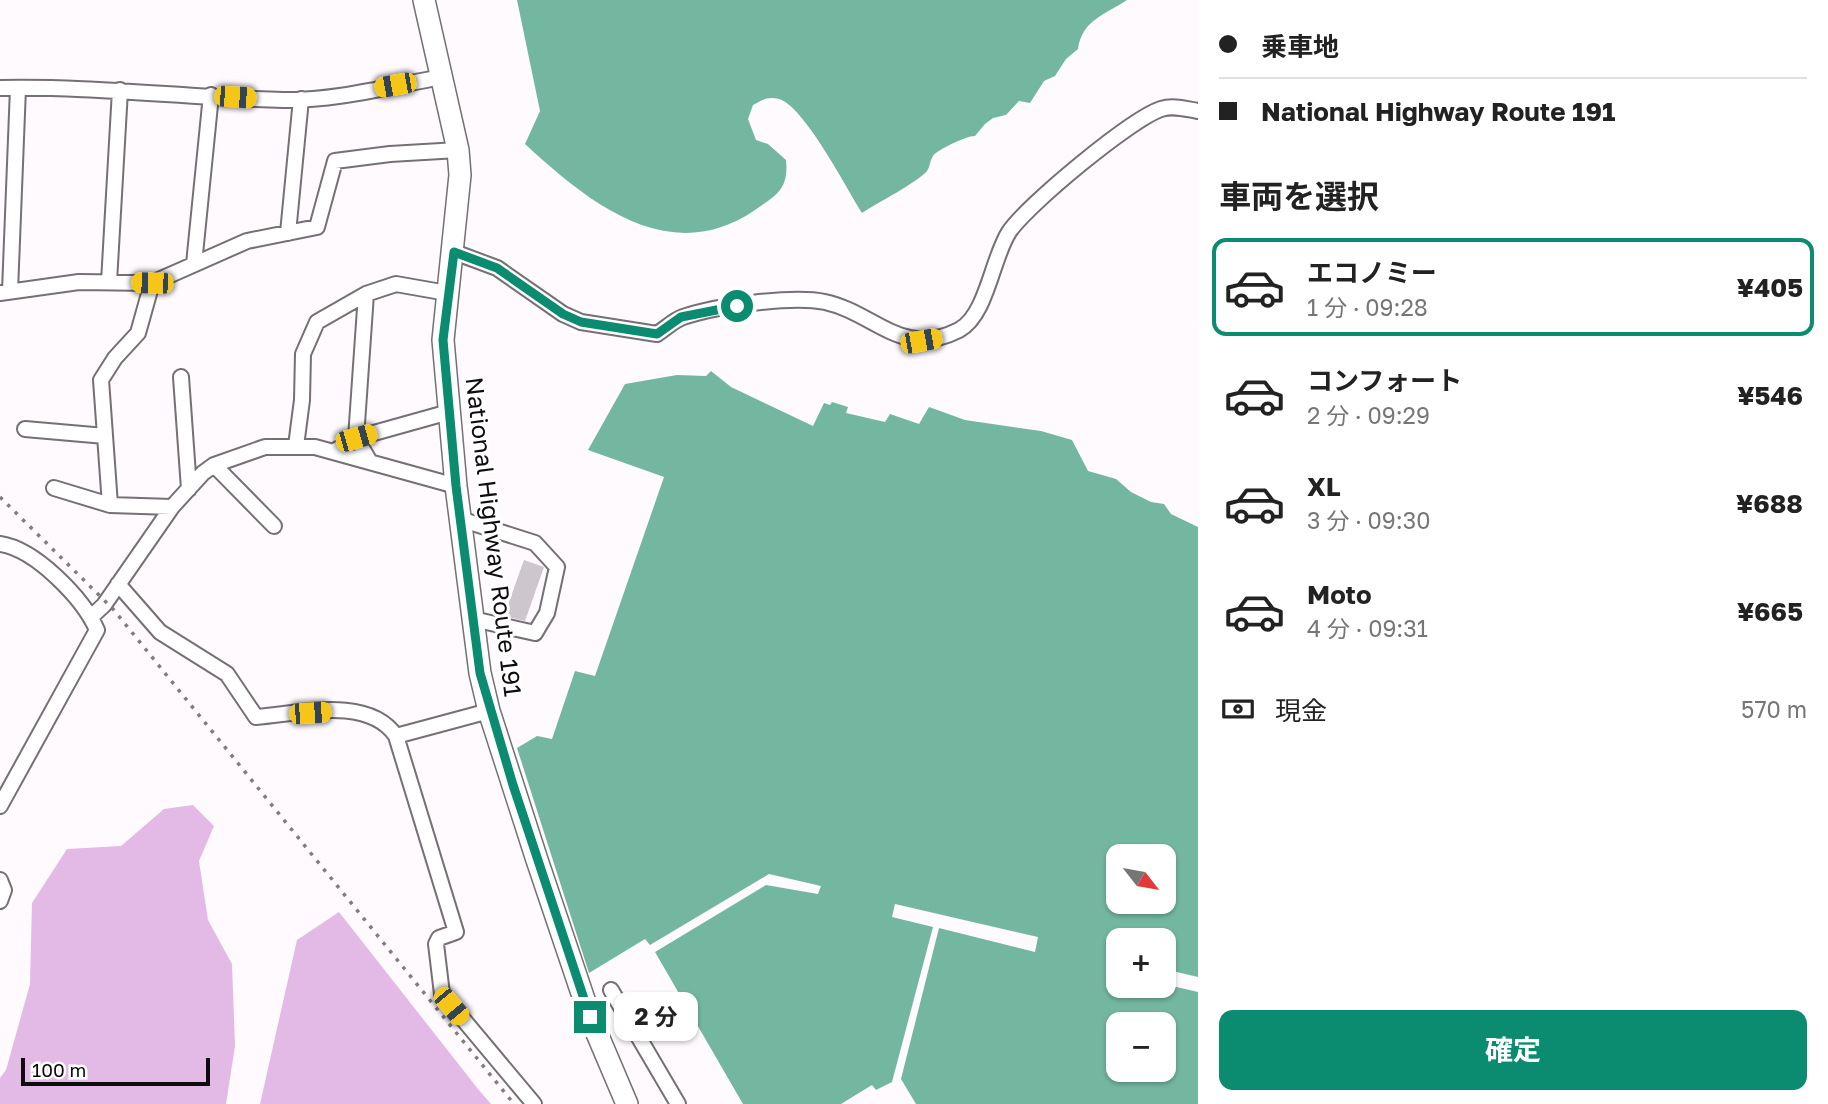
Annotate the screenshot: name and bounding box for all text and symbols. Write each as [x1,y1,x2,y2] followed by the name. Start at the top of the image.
[1261,31,1339,62] text: 乗車地
[373,71,418,99] car
[214,85,257,109] car
[1261,96,1615,127] text: National Highway Route 191
[1219,177,1379,215] text: 車両を選択
[1223,256,1286,319] icon: car
[1307,257,1437,288] text: エコノミー
[131,272,174,294] car
[1737,272,1803,303] text: ¥405
[721,290,753,322] route start
[1307,293,1428,321] text: 1 分 · 09:28
[899,327,944,355] car
[1223,364,1286,427] icon: car
[1307,365,1462,396] text: コンフォート
[460,375,528,698] street label: National Highway Route 191
[1737,380,1803,411] text: ¥546
[1307,401,1430,429] text: 2 分 · 09:29
[333,422,380,454] car
[1307,471,1341,502] text: XL
[1223,472,1286,535] icon: car
[1736,488,1803,519] text: ¥688
[1307,506,1430,534] text: 3 分 · 09:30
[1307,579,1372,610] text: Moto
[1223,580,1286,643] icon: car
[1737,596,1803,627] text: ¥665
[1307,614,1428,642] text: 4 分 · 09:31
[1219,690,1257,728] icon: cash
[1275,695,1327,726] text: 現金
[1741,695,1807,723] text: 570 m
[289,701,332,725] car
[1106,844,1176,914] north arrow
[1106,844,1176,1082] map controls
[1106,928,1176,998] button: +
[430,983,473,1029] car
[614,992,698,1042] callout: 2 分
[574,1001,606,1033] route end
[635,1002,677,1030] text: 2 分
[1219,1010,1807,1090] button: 確定
[1106,1012,1176,1082] button: −
[21,1055,210,1087] scale bar
[32,1058,86,1081] text: 100 m

